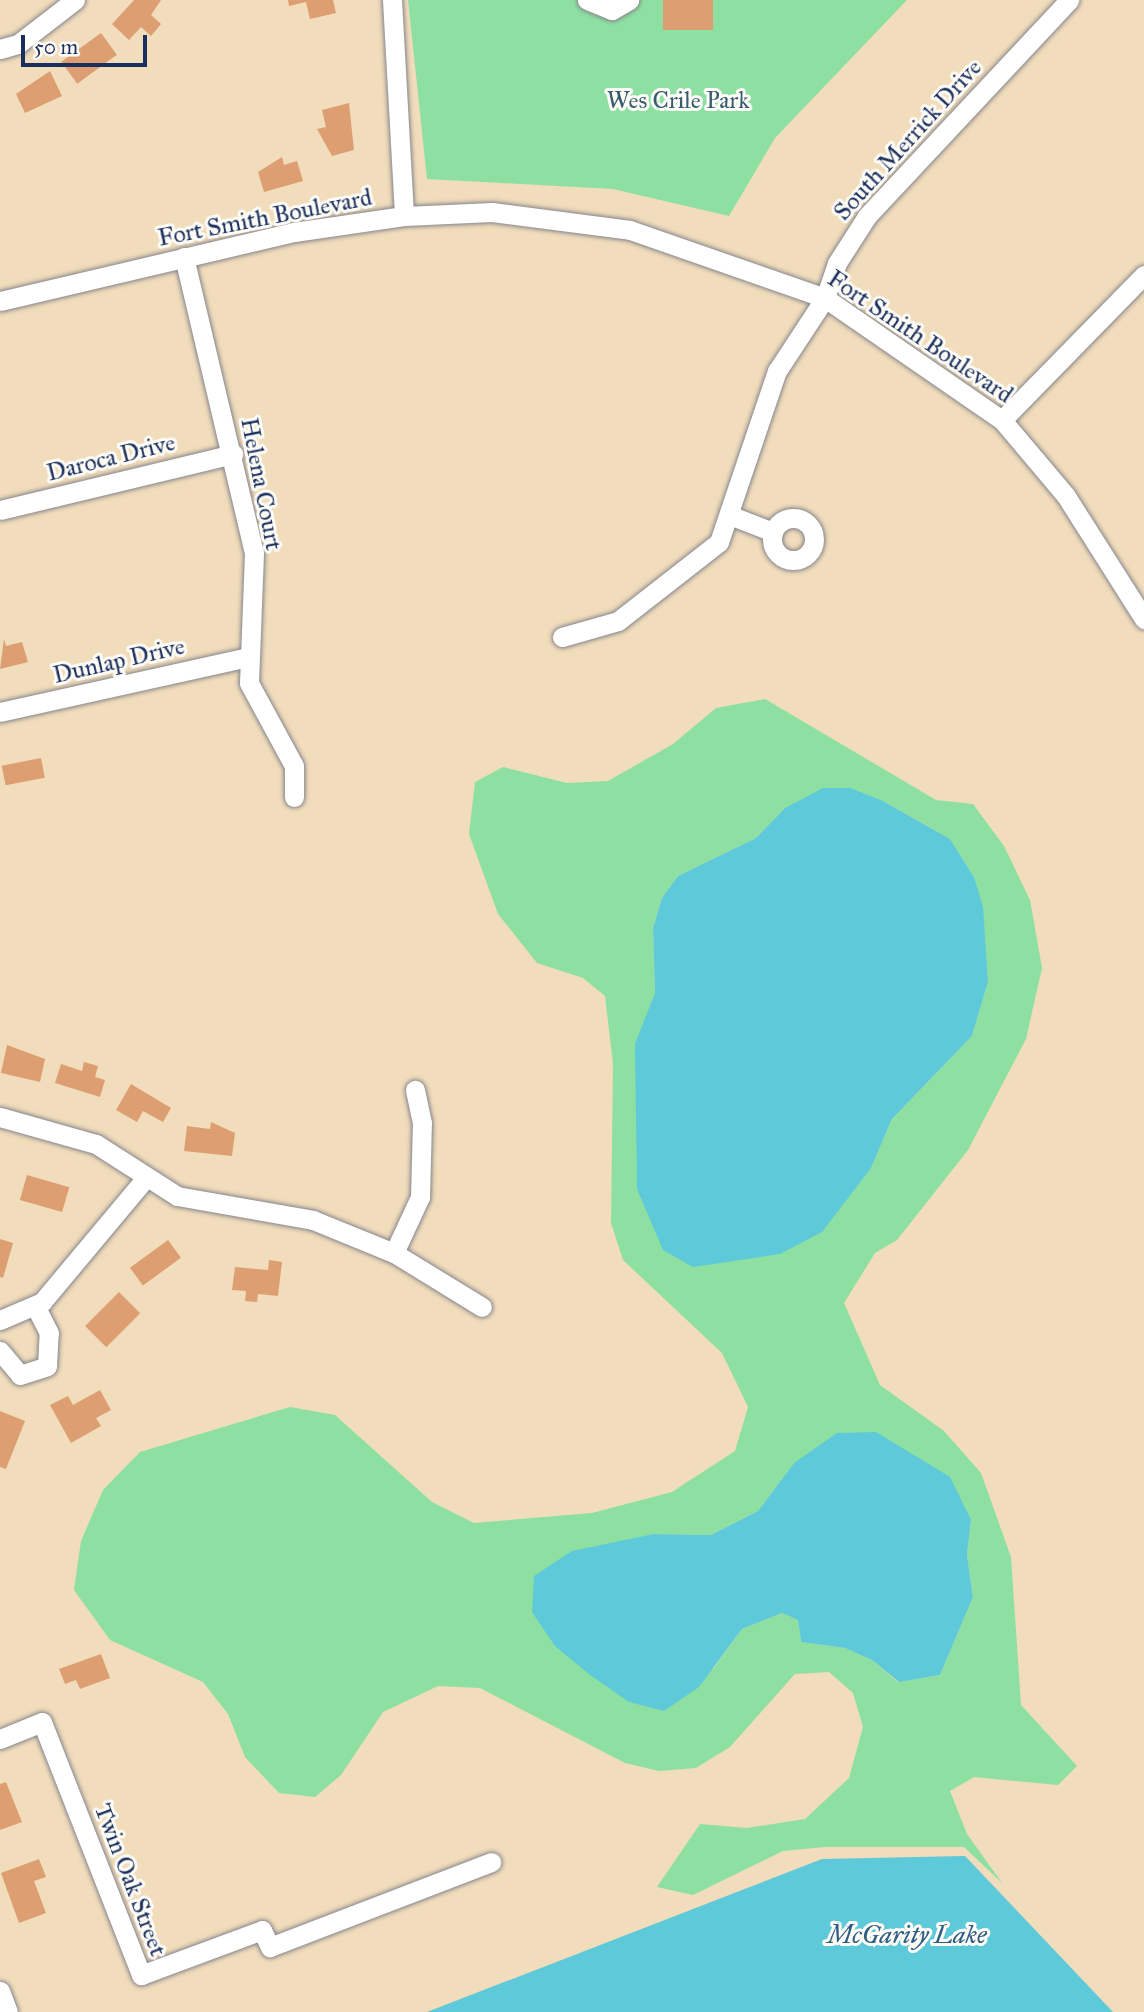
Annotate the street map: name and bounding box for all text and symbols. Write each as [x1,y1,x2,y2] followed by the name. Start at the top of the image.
[24,21,150,65] scale bar
[34,34,78,60] text: 50 m
[828,54,988,226] street label: South Merrick Drive
[607,87,749,115] park label: Wes Crile Park
[156,183,374,253] street label: Fort Smith Boulevard
[822,264,1018,410] street label: Fort Smith Boulevard
[234,415,288,553] street label: Helena Court
[44,428,178,488] street label: Daroca Drive
[50,632,188,690] street label: Dunlap Drive
[88,1800,172,1960] street label: Twin Oak Street
[827,1919,987,1951] water label: McGarity Lake

